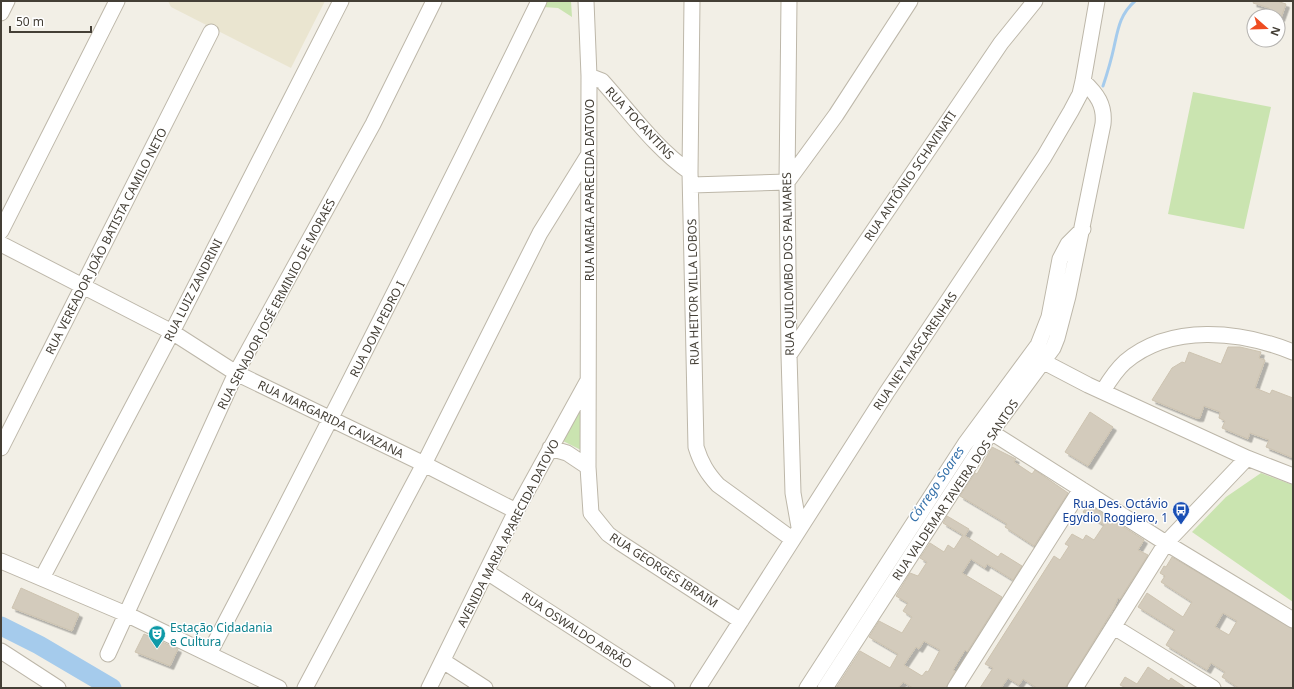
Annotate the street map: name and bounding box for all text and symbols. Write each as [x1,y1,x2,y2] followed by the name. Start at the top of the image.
[10,8,91,34] scale bar
[1246,8,1286,48] north arrow
[16,13,44,30] text: 50 m
[1267,25,1284,38] text: N
[602,83,678,163] street label: RUA TOCANTINS
[581,99,598,281] street label: RUA MARIA APARECIDA DATOVO
[860,108,960,244] street label: RUA ANTÔNIO SCHAVINATI
[41,125,171,357] street label: RUA VEREADOR JOÃO BATISTA CAMILO NETO
[778,172,798,356] street label: RUA QUILOMBO DOS PALMARES
[213,195,339,412] street label: RUA SENADOR JOSÉ ERMINIO DE MORAES
[683,218,703,366] street label: RUA HEITOR VILLA LOBOS
[160,236,226,344] street label: RUA LUIZ ZANDRINI
[345,278,409,380] street label: RUA DOM PEDRO I
[869,288,961,414] street label: RUA NEY MASCARENHAS
[255,376,407,462] street label: RUA MARGARIDA CAVAZANA
[888,396,1022,584] street label: RUA VALDEMAR TAVEIRA DOS SANTOS
[453,436,563,630] street label: AVENIDA MARIA APARECIDA DATOVO
[904,442,968,526] water label: Córrego Soares
[1062,495,1168,526] place label: Rua Des. Octávio Egydio Roggiero, 1
[1171,500,1191,525] bus stop icon: Rua Des. Octávio Egydio Roggiero, 1
[606,528,722,612] street label: RUA GEORGES IBRAIM
[518,588,636,672] street label: RUA OSWALDO ABRÃO
[170,619,273,650] place label: Estação Cidadania e Cultura
[147,624,167,649] theatre icon: Estação Cidadania e Cultura

